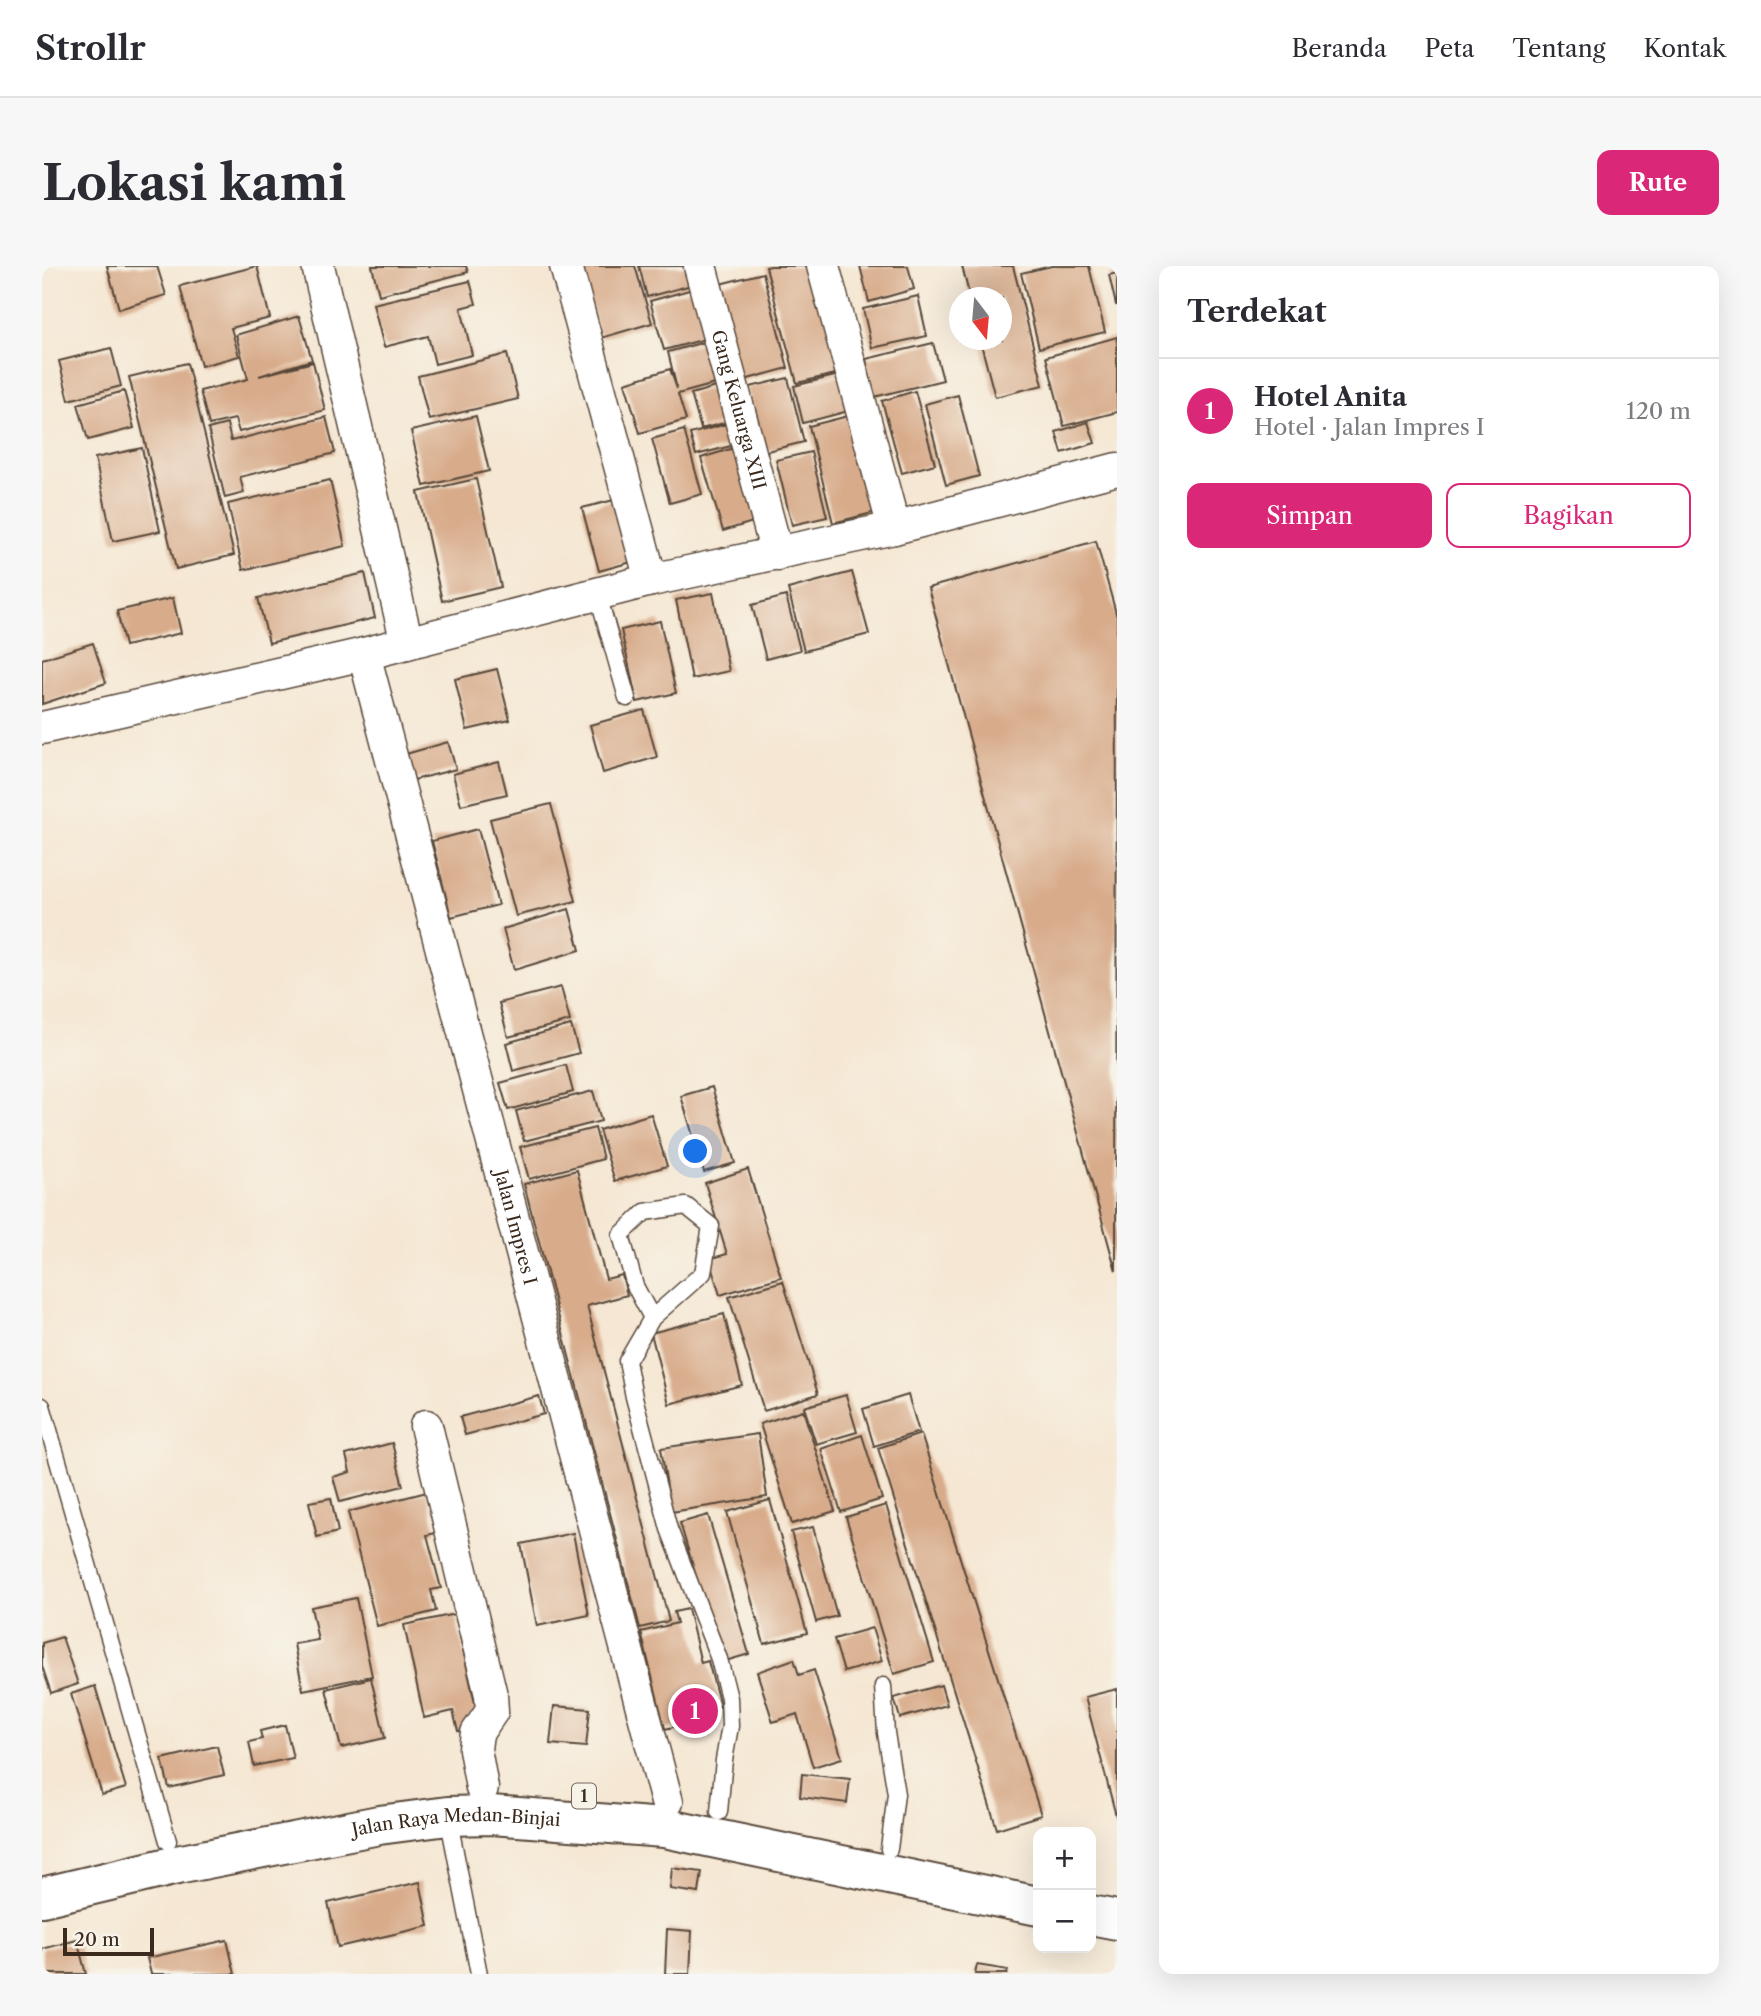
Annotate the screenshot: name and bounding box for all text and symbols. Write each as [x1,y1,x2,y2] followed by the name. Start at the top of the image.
[35,28,146,69] text: Strollr
[1291,34,1387,63] text: Beranda
[1425,34,1474,63] text: Peta
[1512,34,1605,63] text: Tentang
[1643,34,1726,63] text: Kontak
[1597,150,1719,215] button: Rute
[42,152,346,213] text: Lokasi kami
[949,287,1012,350] north arrow
[1187,293,1327,330] text: Terdekat
[707,328,770,492] street label: Gang Keluarga XIII
[1254,381,1407,413] text: Hotel Anita
[1205,397,1215,425] text: 1
[1626,397,1691,425] text: 120 m
[1254,413,1485,441] text: Hotel · Jalan Impres I
[1187,483,1432,548] button: Simpan
[1446,483,1691,548] button: Bagikan
[678,1134,712,1168] your location
[489,1165,541,1287] street label: Jalan Impres I
[672,1685,718,1737] pin: 1
[572,1784,596,1808] road number: 1
[347,1804,562,1842] street label: Jalan Raya Medan-Binjai
[1033,1827,1096,1953] map controls
[1033,1827,1096,1890] button: +
[1033,1890,1096,1953] button: −
[63,1925,154,1957] scale bar
[74,1928,120,1951] text: 20 m

